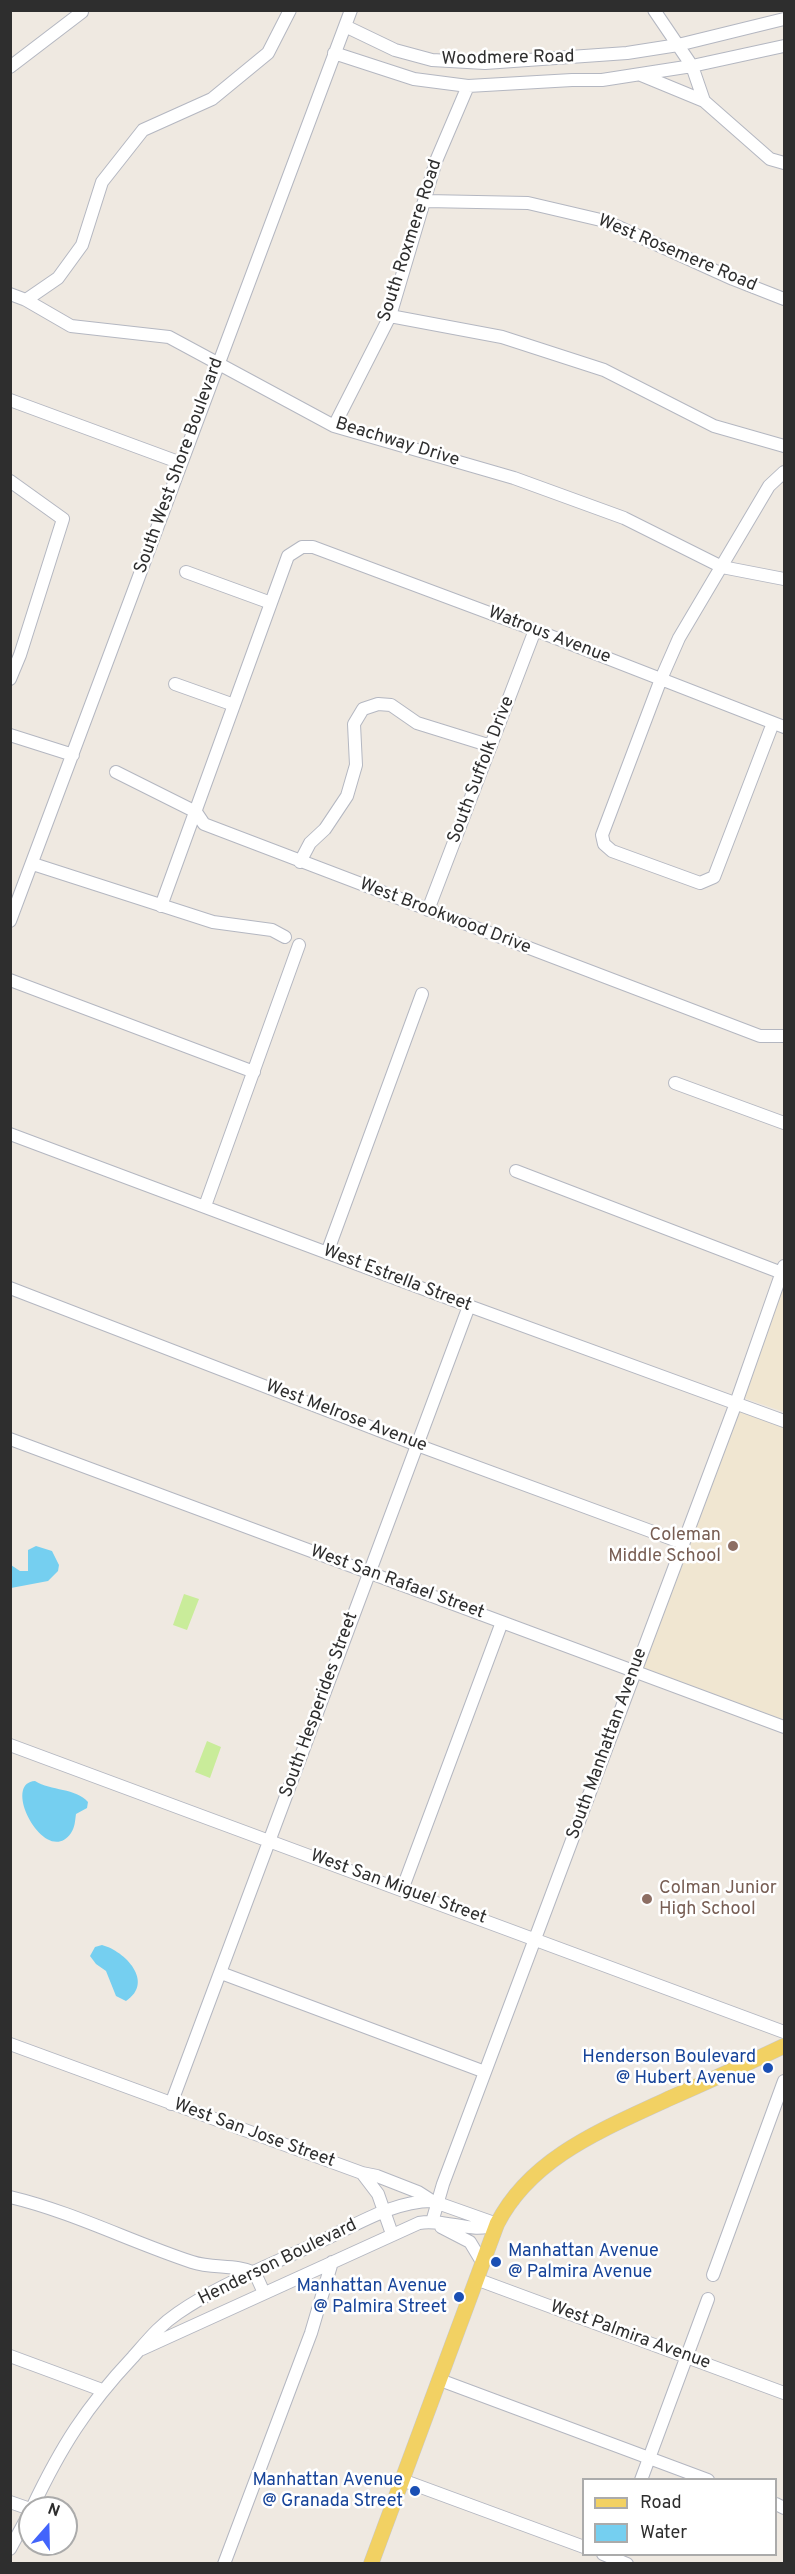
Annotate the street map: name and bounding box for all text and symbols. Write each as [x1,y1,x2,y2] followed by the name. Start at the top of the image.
[441,47,575,71] street label: Woodmere Road
[375,157,447,325] street label: South Roxmere Road
[594,211,760,297] street label: West Rosemere Road
[131,355,229,577] street label: South West Shore Boulevard
[332,414,462,472] street label: Beachway Drive
[485,603,613,669] street label: Watrous Avenue
[444,693,520,847] street label: South Suffolk Drive
[356,874,534,960] street label: West Brookwood Drive
[320,1241,474,1317] street label: West Estrella Street
[262,1376,430,1458] street label: West Melrose Avenue
[608,1525,721,1568] place label: Coleman Middle School
[726,1539,740,1553] marker: Coleman Middle School
[307,1541,487,1625] street label: West San Rafael Street
[276,1609,364,1801] street label: South Hesperides Street
[563,1645,653,1843] street label: South Manhattan Avenue
[307,1846,489,1930] street label: West San Miguel Street
[659,1878,777,1920] place label: Colman Junior High School
[640,1892,654,1906] marker: Colman Junior High School
[582,2047,756,2090] place label: Henderson Boulevard @ Hubert Avenue
[761,2061,775,2075] marker: Henderson Boulevard @ Hubert Avenue
[171,2095,337,2173] street label: West San Jose Street
[195,2215,361,2311] street label: Henderson Boulevard
[508,2241,659,2284] place label: Manhattan Avenue @ Palmira Avenue
[489,2255,503,2269] marker: Manhattan Avenue @ Palmira Avenue
[296,2276,447,2318] place label: Manhattan Avenue @ Palmira Street
[452,2290,466,2304] marker: Manhattan Avenue @ Palmira Street
[547,2297,713,2375] street label: West Palmira Avenue
[252,2470,403,2512] place label: Manhattan Avenue @ Granada Street
[582,2478,777,2556] legend
[408,2484,422,2498] marker: Manhattan Avenue @ Granada Street
[640,2492,682,2515] text: Road
[18,2496,78,2556] north arrow
[45,2500,62,2522] text: N
[640,2522,687,2545] text: Water

